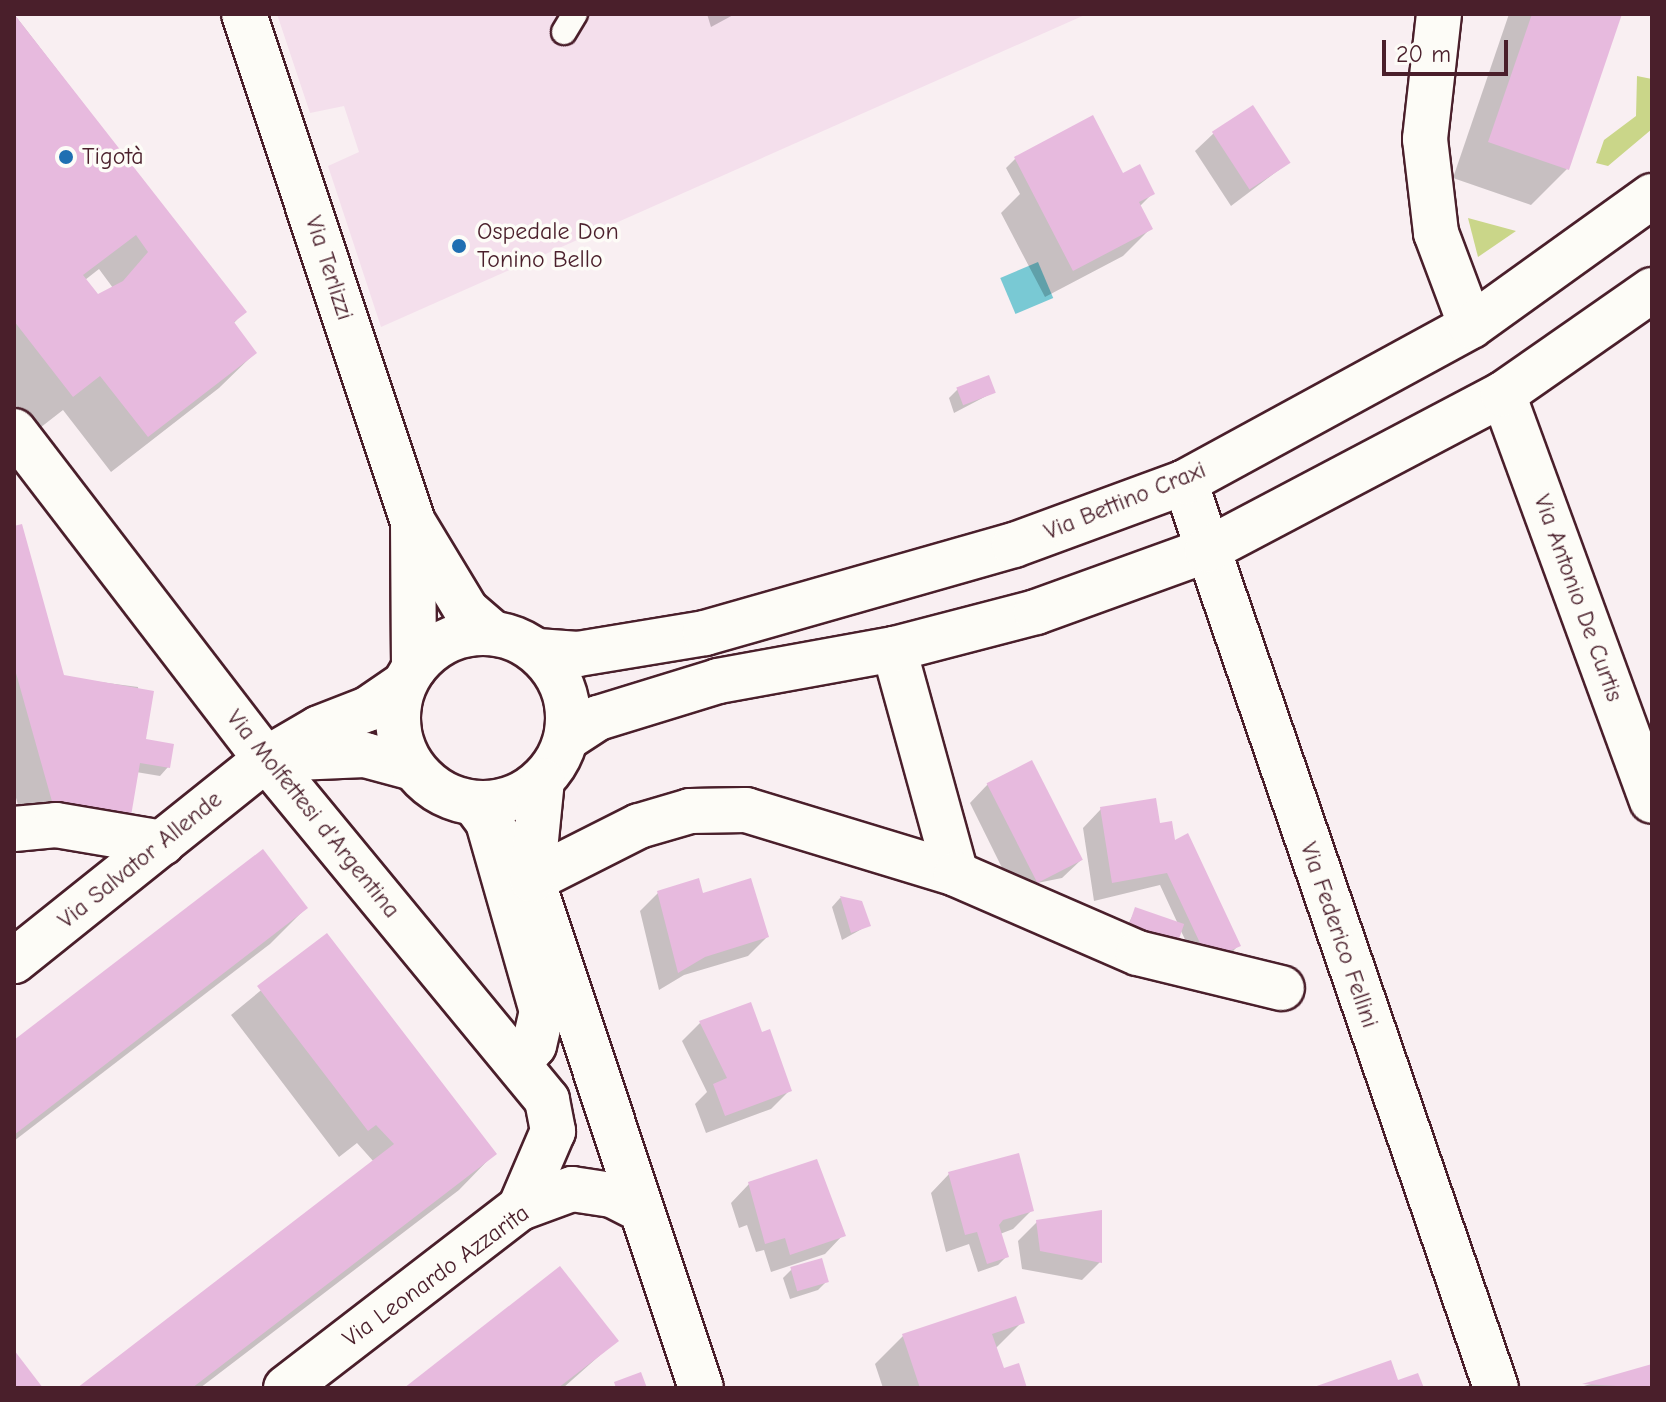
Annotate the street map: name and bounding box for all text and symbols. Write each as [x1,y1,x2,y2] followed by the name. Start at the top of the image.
[1386,24,1512,74] scale bar
[1396,40,1451,68] text: 20 m
[82,143,144,171] place label: Tigotà
[57,148,75,166] marker: Tigotà
[299,212,359,324] street label: Via Terlizzi
[477,218,619,274] place label: Ospedale Don Tonino Bello
[448,235,470,257] marker: Ospedale Don Tonino Bello
[1040,455,1210,547] street label: Via Bettino Craxi
[1527,491,1629,705] street label: Via Antonio De Curtis
[220,704,406,924] street label: Via Molfettesi d'Argentina
[52,785,228,935] street label: Via Salvator Allende
[1294,838,1384,1032] street label: Via Federico Fellini
[337,1199,535,1353] street label: Via Leonardo Azzarita

